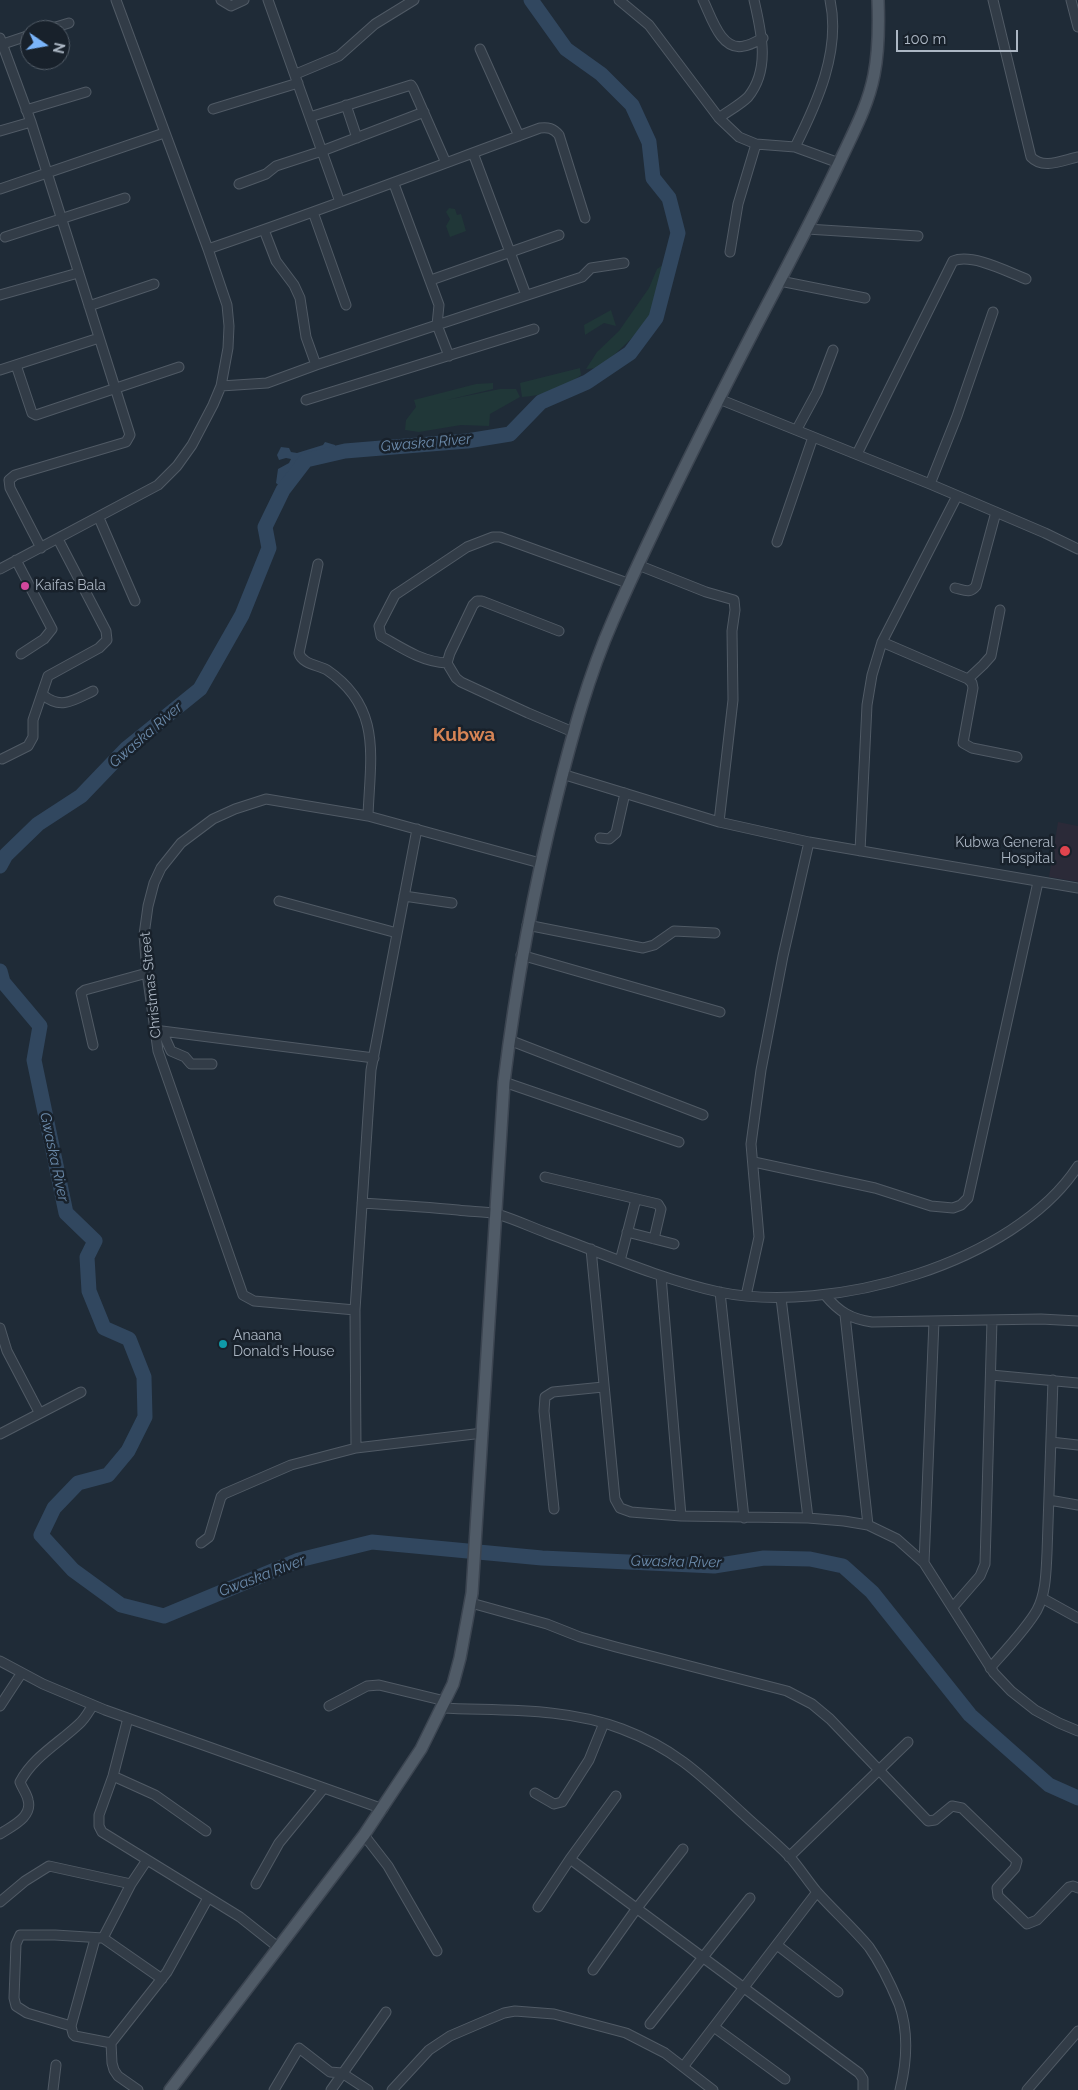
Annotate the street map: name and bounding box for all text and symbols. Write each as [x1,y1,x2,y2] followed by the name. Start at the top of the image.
[20,20,70,70] north arrow
[898,20,1020,52] scale bar
[904,30,946,48] text: 100 m
[50,41,68,55] text: N
[380,430,472,456] water label: Gwaska River
[35,578,106,594] place label: Kaifas Bala
[19,580,31,592] marker: Kaifas Bala
[106,698,186,772] water label: Gwaska River
[433,724,495,746] district label: Kubwa
[955,835,1054,868] place label: Kubwa General Hospital
[1058,844,1072,858] marker: Kubwa General Hospital
[137,931,165,1039] street label: Christmas Street
[36,1111,72,1203] water label: Gwaska River
[233,1328,334,1360] place label: Anaana Donald's House
[217,1338,229,1350] marker: Anaana Donald's House
[216,1551,308,1601] water label: Gwaska River
[630,1552,722,1572] water label: Gwaska River

